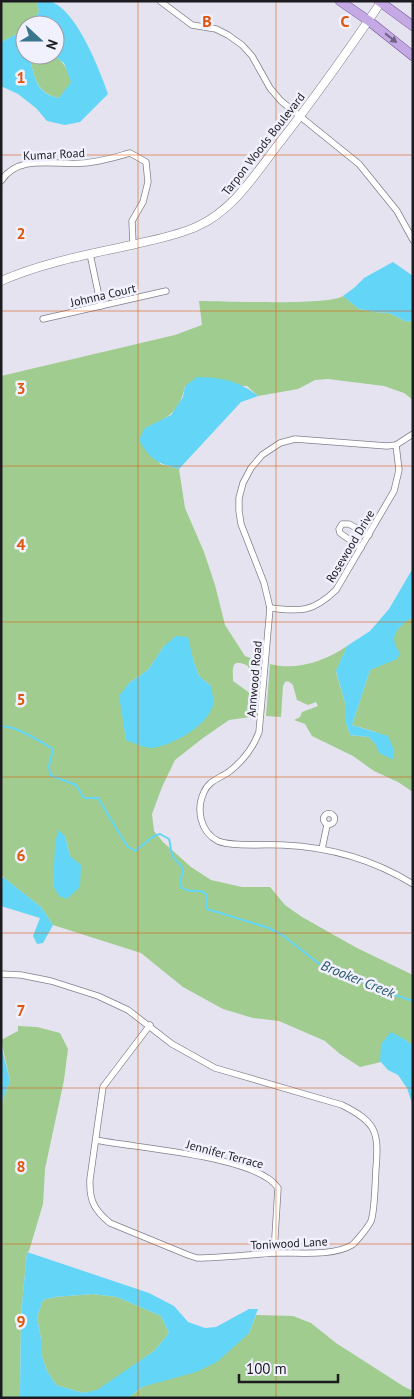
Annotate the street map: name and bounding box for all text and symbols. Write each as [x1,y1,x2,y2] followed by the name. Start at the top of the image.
[202,11,212,31] text: B
[341,11,350,31] text: C
[15,15,65,65] north arrow
[384,33,398,43] one-way arrow
[42,37,62,52] text: N
[16,67,26,87] text: 1
[218,90,308,198] street label: Tarpon Woods Boulevard
[23,145,85,163] street label: Kumar Road
[16,223,26,243] text: 2
[68,280,137,310] street label: Johnna Court
[16,378,26,398] text: 3
[322,507,378,585] street label: Rosewood Drive
[16,534,26,554] text: 4
[243,640,265,718] street label: Annwood Road
[16,689,26,709] text: 5
[16,845,26,865] text: 6
[318,956,398,1002] water label: Brooker Creek
[16,1000,26,1020] text: 7
[184,1136,265,1171] street label: Jennifer Terrace
[16,1156,26,1176] text: 8
[250,1233,328,1253] street label: Toniwood Lane
[16,1311,26,1331] text: 9
[239,1352,338,1384] scale bar
[246,1359,287,1378] text: 100 m

